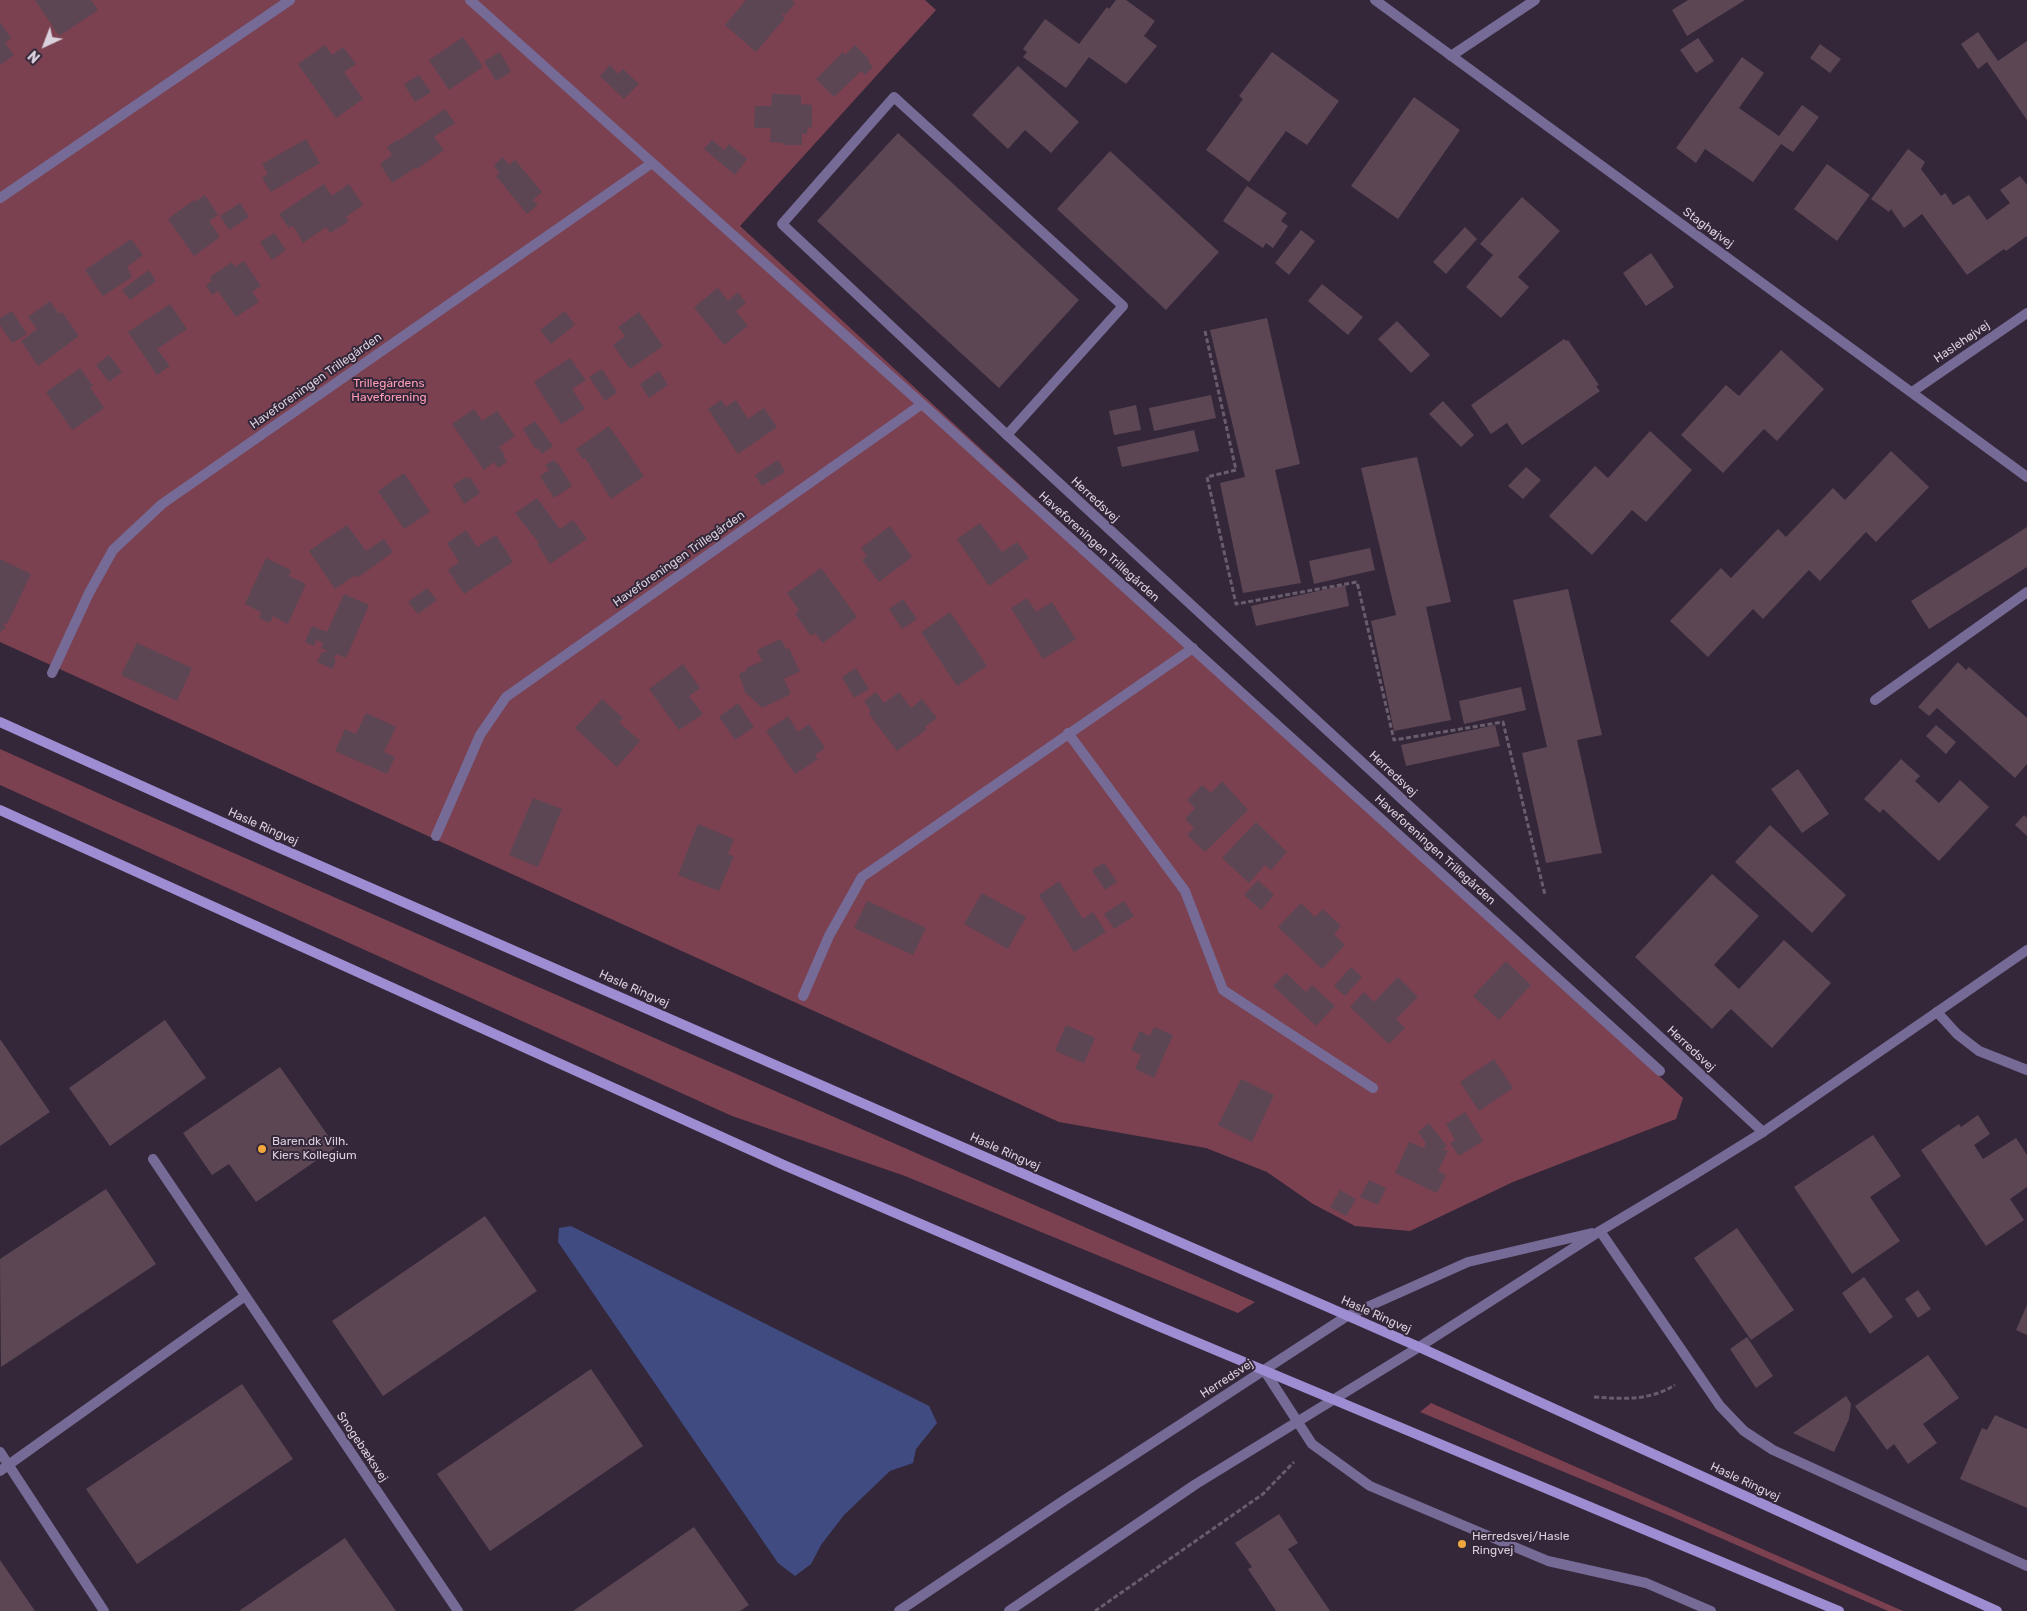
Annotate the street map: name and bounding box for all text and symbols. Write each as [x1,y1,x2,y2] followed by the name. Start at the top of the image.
[20,20,70,70] north arrow
[25,47,44,66] text: N
[1680,205,1736,251] street label: Staghøjvej
[1931,318,1993,366] street label: Haslehøjvej
[247,330,385,432] street label: Haveforeningen Trillegården
[351,377,427,405] park label: Trillegårdens Haveforening
[1068,474,1122,526] street label: Herredsvej
[1036,489,1162,605] street label: Haveforeningen Trillegården
[610,508,748,610] street label: Haveforeningen Trillegården
[1366,748,1420,800] street label: Herredsvej
[1372,792,1498,908] street label: Haveforeningen Trillegården
[226,805,300,849] street label: Hasle Ringvej
[597,967,671,1011] street label: Hasle Ringvej
[1664,1023,1718,1075] street label: Herredsvej
[968,1130,1042,1174] street label: Hasle Ringvej
[272,1135,357,1163] place label: Baren.dk Vilh. Kiers Kollegium
[256,1143,268,1155] marker: Baren.dk Vilh. Kiers Kollegium
[1339,1293,1413,1337] street label: Hasle Ringvej
[1198,1357,1256,1401] street label: Herredsvej
[333,1409,391,1485] street label: Snogebæksvej
[1708,1460,1782,1504] street label: Hasle Ringvej
[1472,1530,1569,1558] place label: Herredsvej/Hasle Ringvej
[1456,1538,1468,1550] marker: Herredsvej/Hasle Ringvej

